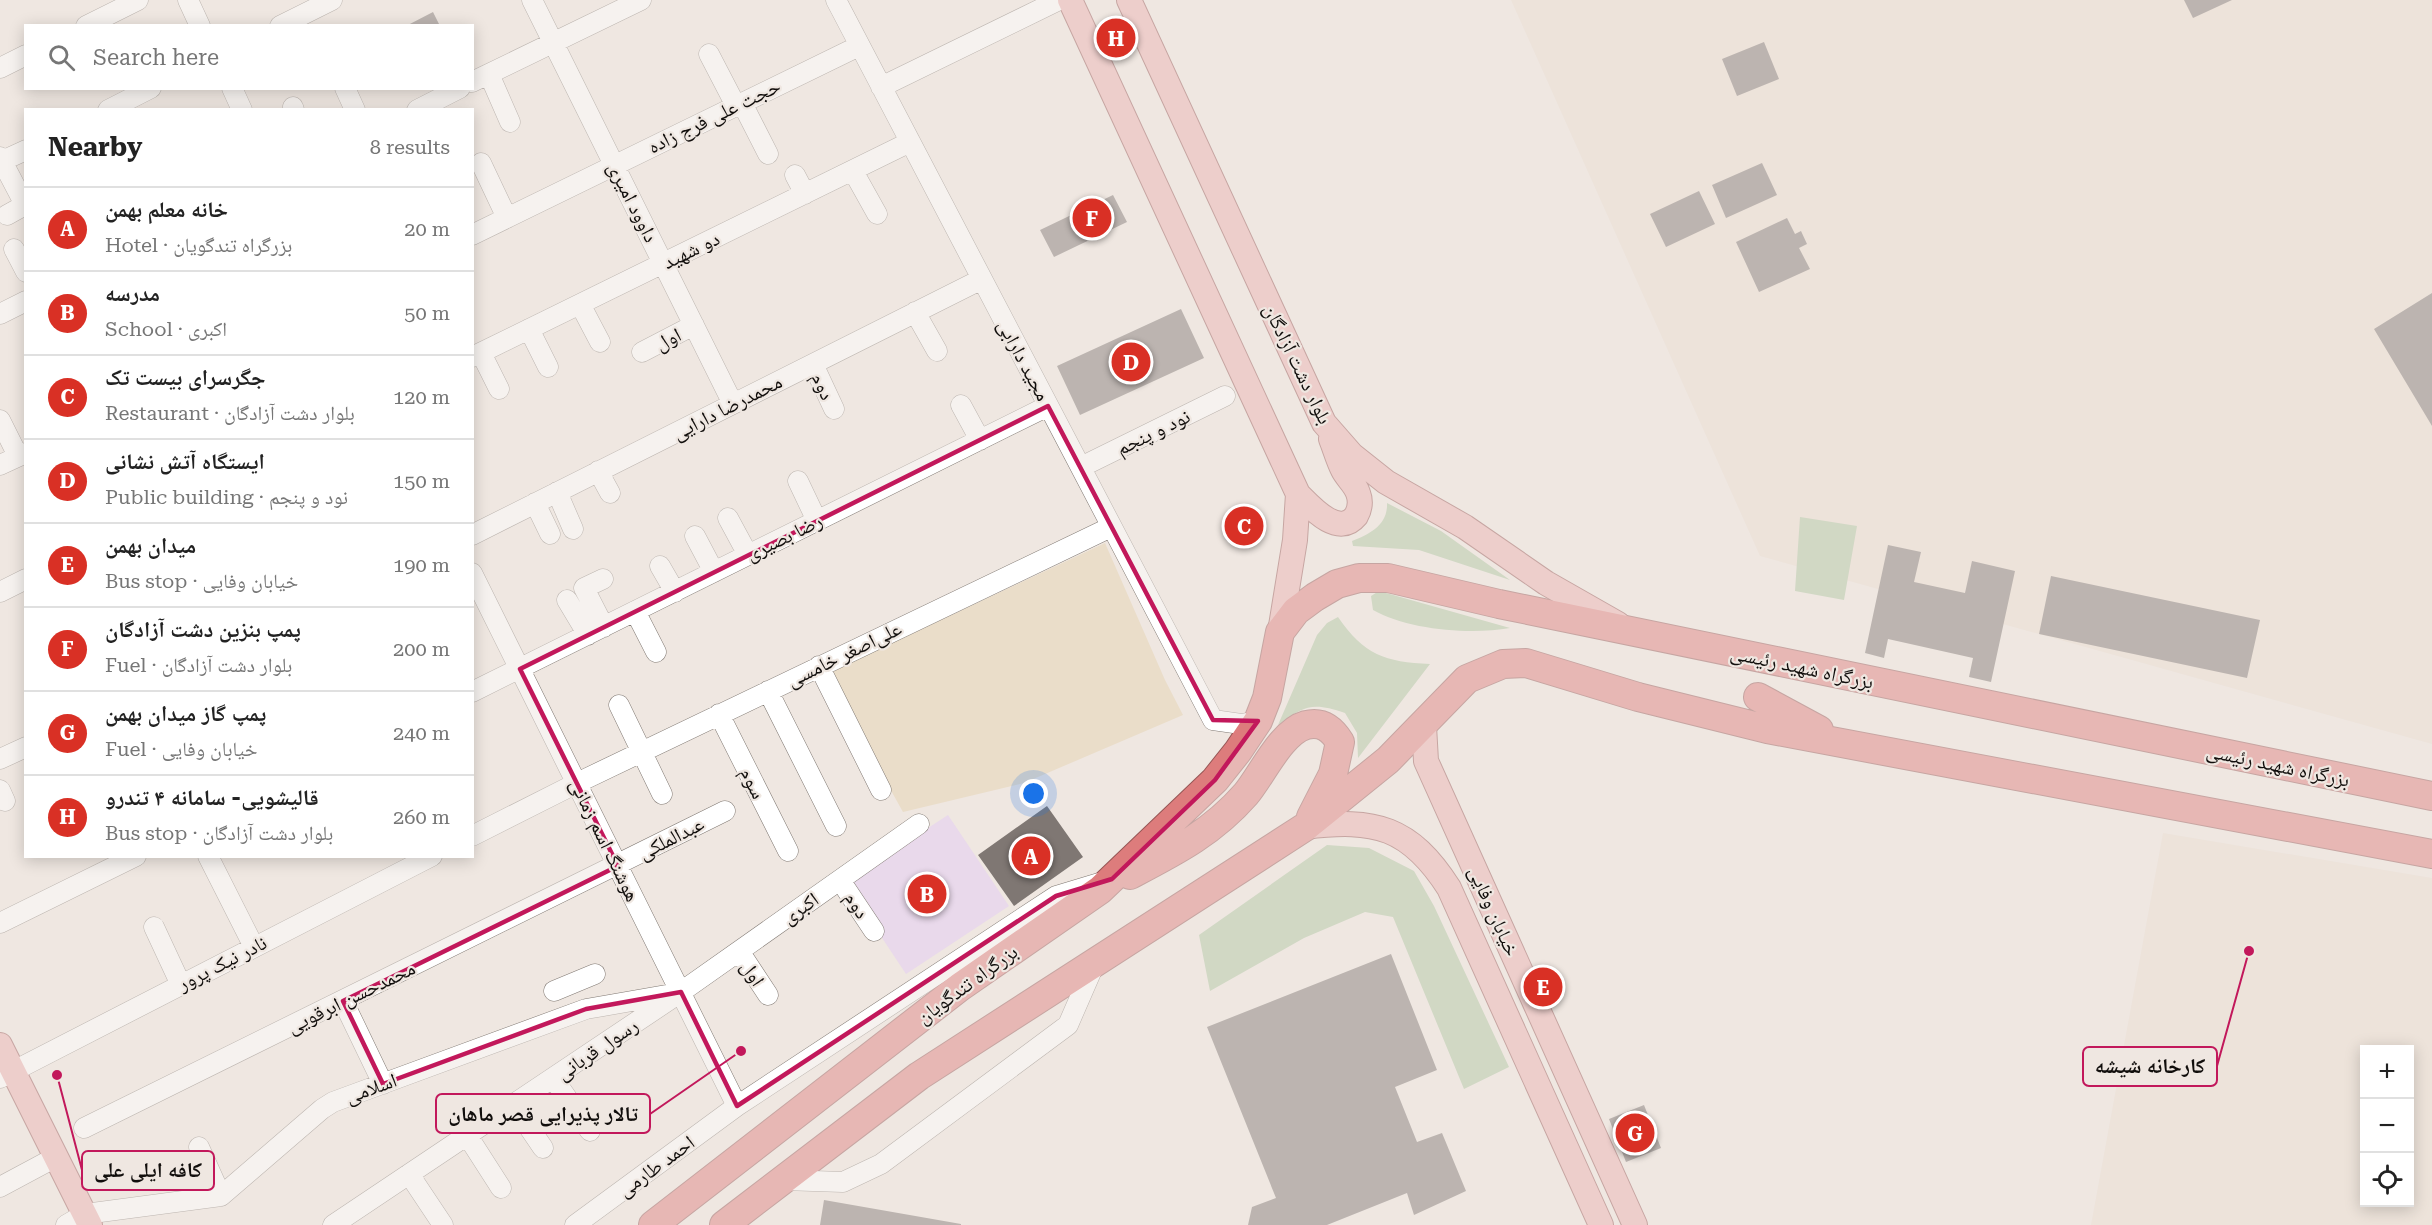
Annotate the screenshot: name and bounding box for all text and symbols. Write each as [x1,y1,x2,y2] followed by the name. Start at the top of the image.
[1096,15,1136,60] pin: H
[24,24,474,90] search box
[45,41,78,74] icon: search
[93,45,219,70] text: Search here
[644,73,785,159] street label: حجت علی فرج زاده
[48,132,142,162] text: Nearby
[370,135,450,159] text: 8 results
[603,158,663,246] street label: داوود امیری
[1072,196,1112,240] pin: F
[105,197,228,222] text: خانه معلم بهمن
[60,217,75,241] text: A
[404,217,450,241] text: 20 m
[659,226,723,274] street label: دو شهید
[105,233,292,257] text: Hotel · بزرگراه تندگویان
[105,281,160,306] text: مدرسه
[1259,300,1337,428] street label: بلوار دشت آزادگان
[60,301,75,325] text: B
[404,301,450,325] text: 50 m
[993,315,1055,405] street label: مجید دارابی
[105,317,227,341] text: School · اکبری
[651,322,685,356] street label: اول
[1112,340,1150,385] pin: D
[105,365,265,390] text: جگرسرای بیست تک
[668,369,786,445] street label: محمدرضا دارایی
[805,369,840,404] street label: دوم
[61,385,75,409] text: C
[393,385,450,409] text: 120 m
[105,401,355,425] text: Restaurant · بلوار دشت آزادگان
[1112,404,1195,462] street label: نود و پنجم
[105,449,265,474] text: ایستگاه آتش نشانی
[59,469,76,493] text: D
[393,469,450,493] text: 150 m
[105,485,348,509] text: Public building · نود و پنجم
[1224,504,1264,548] pin: C
[742,508,826,566] street label: رضا بصیری
[105,533,196,558] text: میدان بهمن
[61,553,74,577] text: E
[393,553,450,577] text: 190 m
[105,569,298,593] text: Bus stop · خیابان وفایی
[783,616,905,692] street label: علی‌اصغر خامسی
[105,617,301,642] text: پمپ بنزین دشت آزادگان
[61,637,74,661] text: F
[393,637,450,661] text: 200 m
[1728,640,1876,694] street label: بزرگراه شهید رئیسی
[105,653,292,677] text: Fuel · بلوار دشت آزادگان
[105,701,266,726] text: پمپ گاز میدان بهمن
[60,721,75,745] text: G
[393,721,450,745] text: 240 m
[105,737,257,761] text: Fuel · خیابان وفایی
[2204,738,2352,792] street label: بزرگراه شهید رئیسی
[733,763,771,804] street label: سوم
[563,775,645,906] street label: هوشنگ اسم زمانی
[1019,779,1048,808] your location
[105,785,319,810] text: قالیشویی- سامانه ۴ تندرو
[59,805,76,829] text: H
[393,805,450,829] text: 260 m
[634,811,708,865] street label: عبدالملکی
[105,821,333,845] text: Bus stop · بلوار دشت آزادگان
[1012,834,1050,878] pin: A
[1464,862,1525,960] street label: خیابان وفایی
[908,872,946,916] pin: B
[777,887,823,929] street label: اکبری
[838,887,875,924] street label: دوم
[172,930,271,996] street label: نادر نیک پرور
[912,939,1022,1029] street label: بزرگراه تندگویان
[283,956,419,1038] street label: محمدحسن ابرقویی
[736,956,770,990] street label: اول
[1524,964,1562,1010] pin: E
[552,1013,642,1085] street label: رسول قربانی
[2360,1045,2414,1207] map controls
[2360,1045,2414,1099] button: +
[2083,1047,2217,1086] callout: کارخانه شیشه
[2095,1054,2205,1078] text: کارخانه شیشه
[342,1068,400,1108] street label: اسلامی
[436,1094,650,1133] callout: تالار پذیرایی قصر ماهان
[2360,1099,2414,1153] button: −
[448,1102,638,1127] text: تالار پذیرایی قصر ماهان
[1616,1110,1654,1156] pin: G
[613,1130,699,1202] street label: احمد طارمی
[82,1151,214,1190] callout: کافه ایلی علی
[2360,1153,2414,1207] button: locate
[94,1158,202,1183] text: کافه ایلی علی

